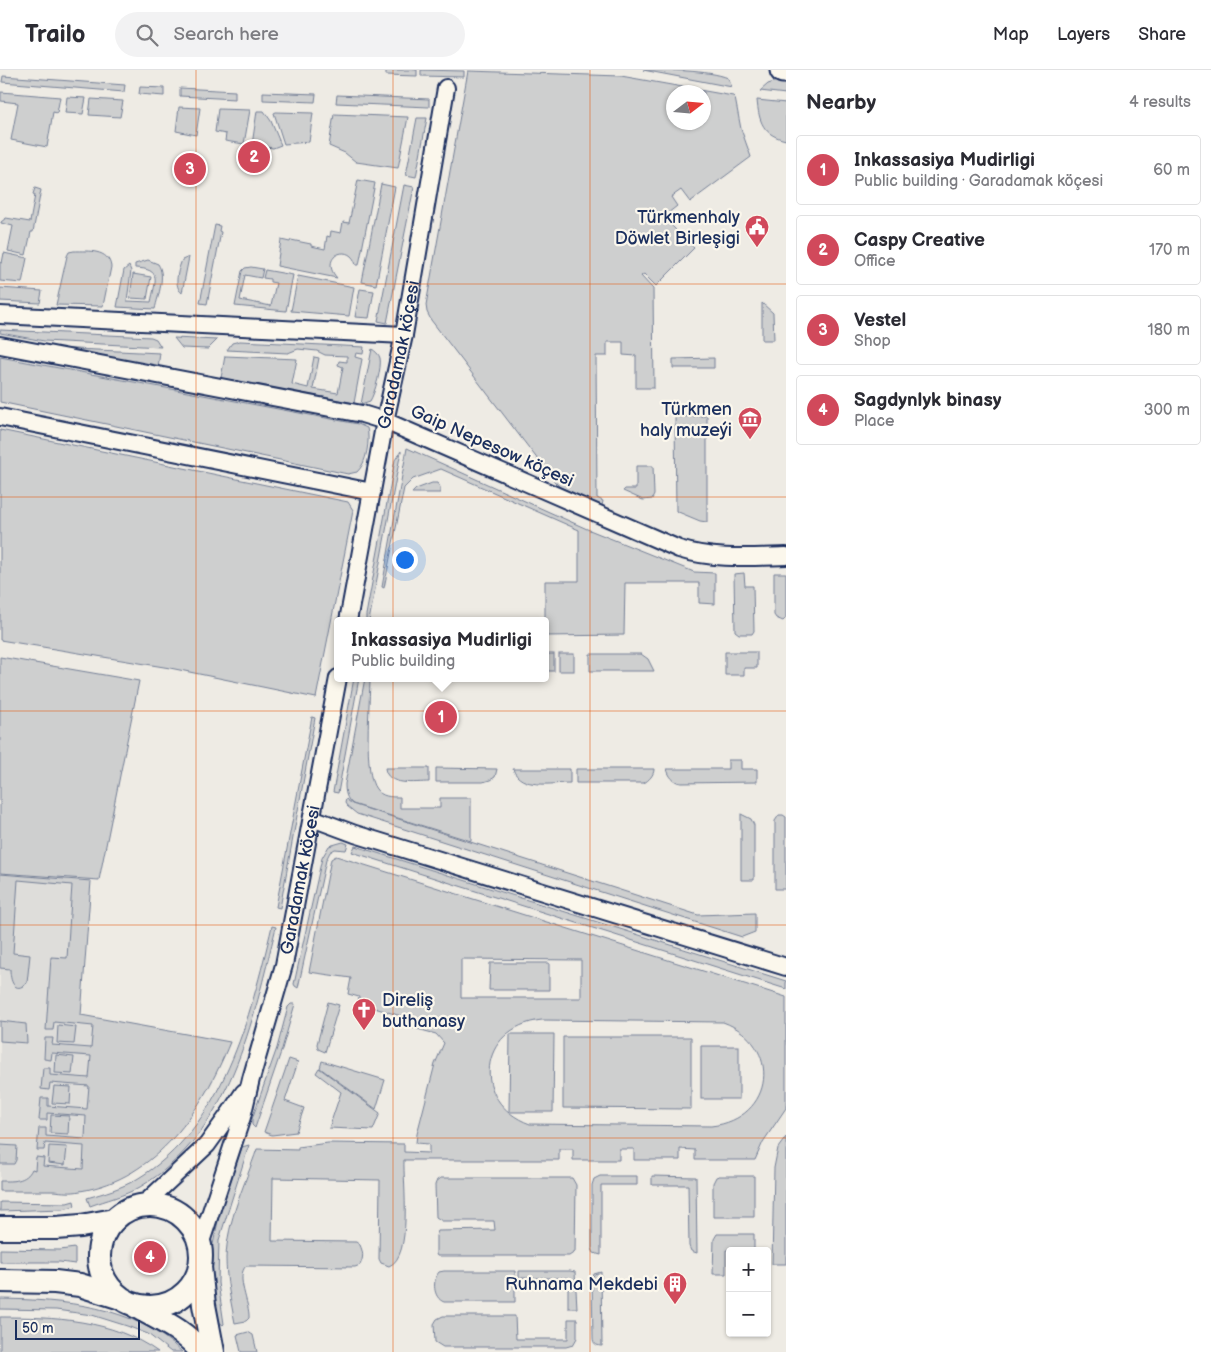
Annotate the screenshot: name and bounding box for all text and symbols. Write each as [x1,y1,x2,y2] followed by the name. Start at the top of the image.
[115,12,465,57] search box
[25,20,85,49] text: Trailo
[133,21,161,49] icon: search
[173,23,279,46] text: Search here
[993,24,1029,45] text: Map
[1057,24,1110,45] text: Layers
[1138,24,1186,45] text: Share
[666,85,711,130] north arrow
[806,90,876,115] text: Nearby
[1129,93,1191,112] text: 4 results
[238,138,270,176] pin: 2
[854,149,1035,172] text: Inkassasiya Mudirligi
[174,150,206,188] pin: 3
[820,161,826,180] text: 1
[1153,161,1190,180] text: 60 m
[854,172,1103,191] text: Public building · Garadamak köçesi
[615,207,741,249] place label: Türkmenhaly Döwlet Birleşigi
[744,214,770,248] public building icon: Türkmenhaly Döwlet Birleşigi
[854,229,985,252] text: Caspy Creative
[818,241,828,260] text: 2
[1149,241,1190,260] text: 170 m
[854,252,896,271] text: Office
[373,279,424,431] street label: Garadamak köçesi
[854,309,906,332] text: Vestel
[818,321,828,340] text: 3
[1148,321,1190,340] text: 180 m
[854,332,891,351] text: Shop
[854,389,1002,412] text: Sagdynlyk binasy
[640,399,732,441] place label: Türkmen haly muzeýi
[407,401,577,491] street label: Gaip Nepesow köçesi
[818,401,828,420] text: 4
[1144,401,1190,420] text: 300 m
[737,406,763,440] museum icon: Türkmen haly muzeýi
[854,412,895,431] text: Place
[392,547,418,573] your location
[334,617,549,682] popup
[351,629,532,652] text: Inkassasiya Mudirligi
[351,652,455,671] text: Public building
[425,698,457,736] pin: 1
[276,804,324,956] street label: Garadamak köçesi
[382,990,466,1032] place label: Direliş buthanasy
[351,997,377,1031] church icon: Direliş buthanasy
[134,1238,166,1276] pin: 4
[726,1247,771,1337] map controls
[726,1247,771,1292] button: +
[662,1271,688,1305] building icon: Ruhnama Mekdebi
[505,1274,658,1295] place label: Ruhnama Mekdebi
[726,1292,771,1337] button: −
[15,1317,140,1340] scale bar
[22,1320,54,1337] text: 50 m

